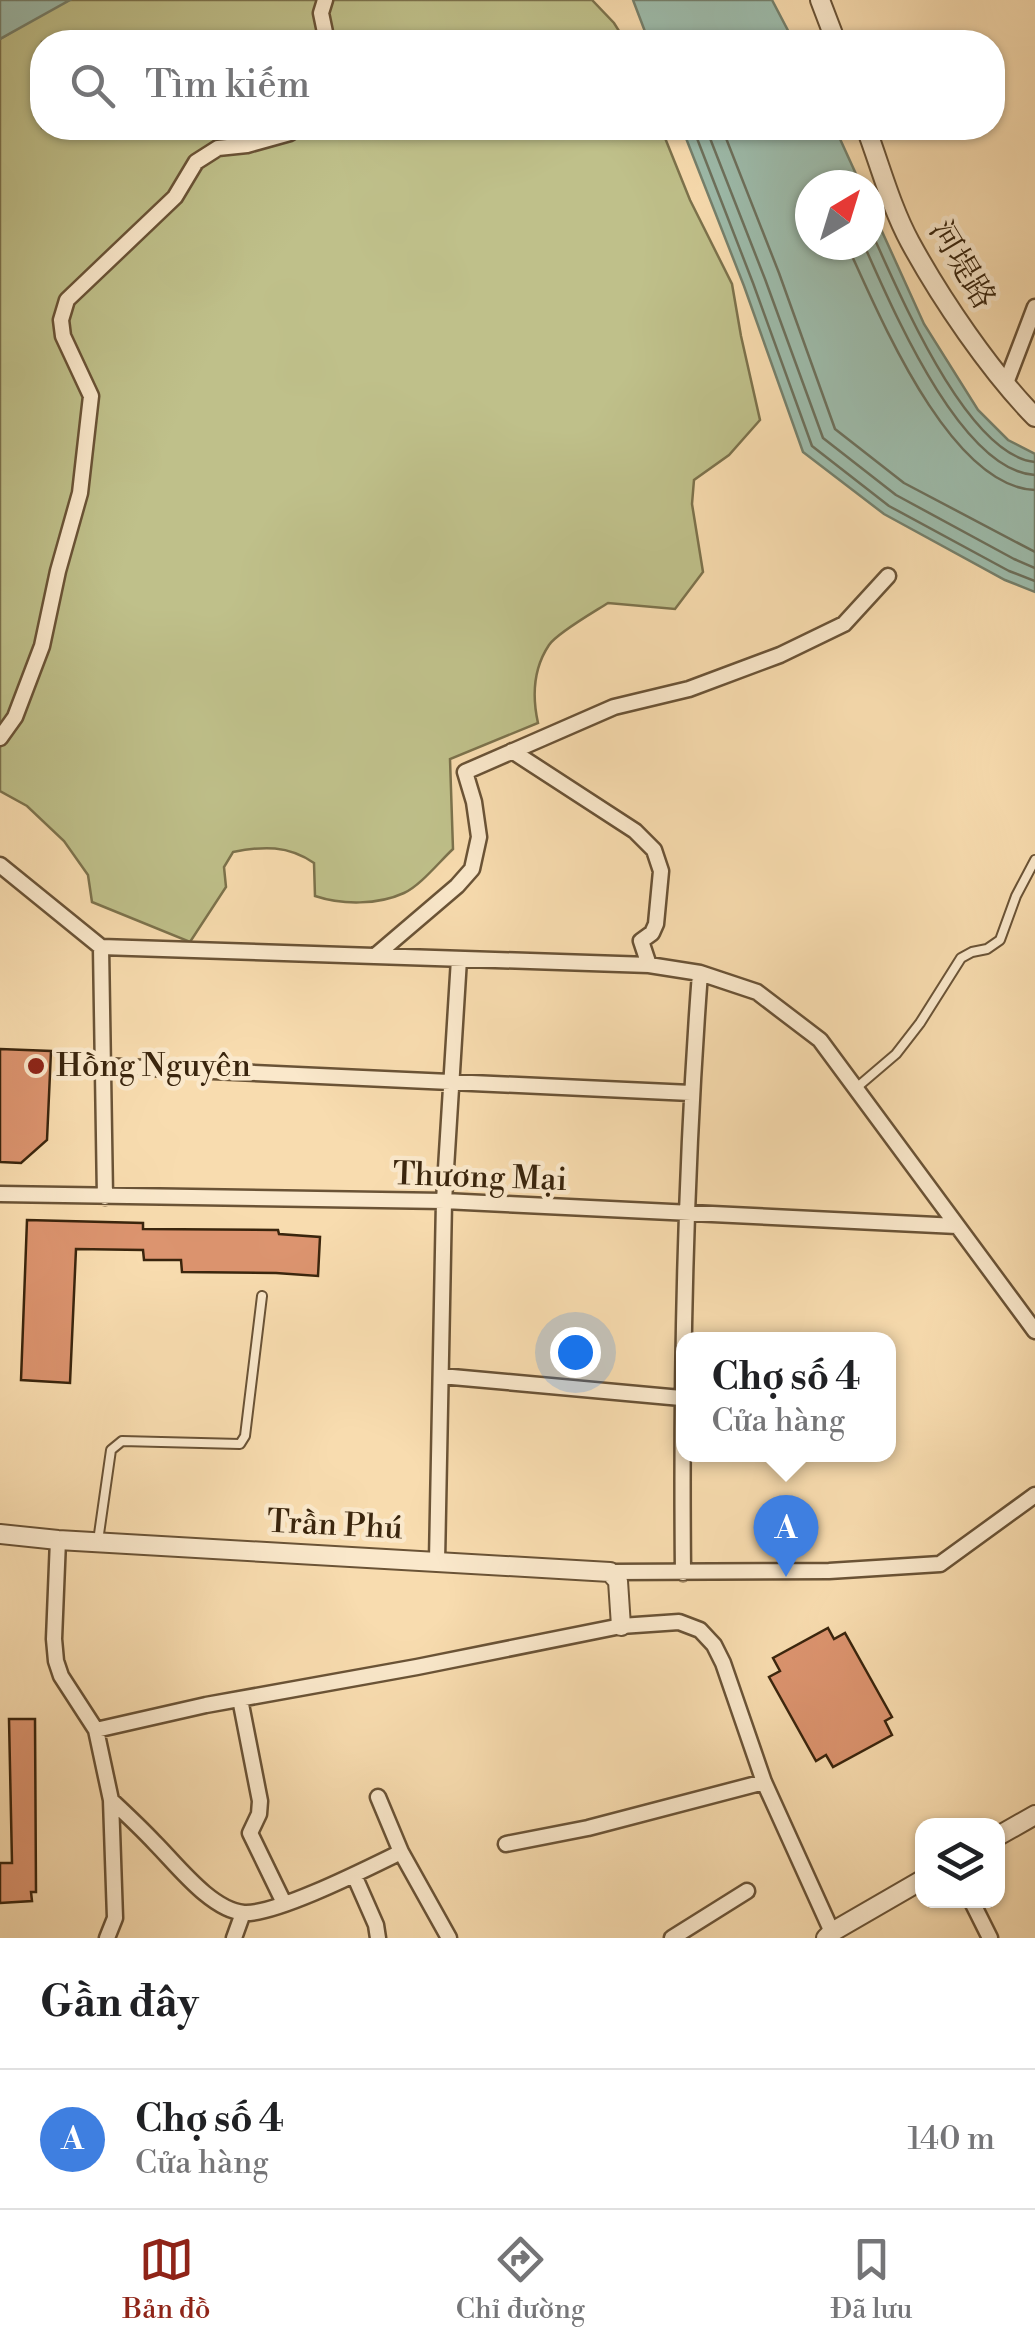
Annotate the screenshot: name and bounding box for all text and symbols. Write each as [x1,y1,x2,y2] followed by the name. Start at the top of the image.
[30,30,1005,140] search box
[65,58,120,113] icon: search
[145,62,310,109] text: Tìm kiếm
[795,170,885,260] north arrow
[920,214,1004,316] street label: 河堤路
[56,1046,251,1086] place label: Hồng Nguyên
[25,1055,47,1077] marker: Hồng Nguyên
[392,1154,568,1200] street label: Thương Mại
[550,1327,601,1378] your location
[676,1332,896,1462] popup
[711,1354,861,1401] text: Chợ số 4
[711,1401,845,1441] text: Cửa hàng
[754,1494,818,1577] pin: A
[266,1501,404,1549] street label: Trần Phú
[915,1818,1005,1908] map controls
[915,1818,1005,1908] button: layers
[40,1977,199,2030] text: Gần đây
[135,2096,284,2143] text: Chợ số 4
[61,2119,84,2159] text: A
[908,2119,995,2159] text: 140 m
[135,2143,269,2183] text: Cửa hàng
[123,2232,211,2327] tab: Bản đồ
[456,2232,585,2327] tab: Chỉ đường
[831,2232,912,2327] tab: Đã lưu

